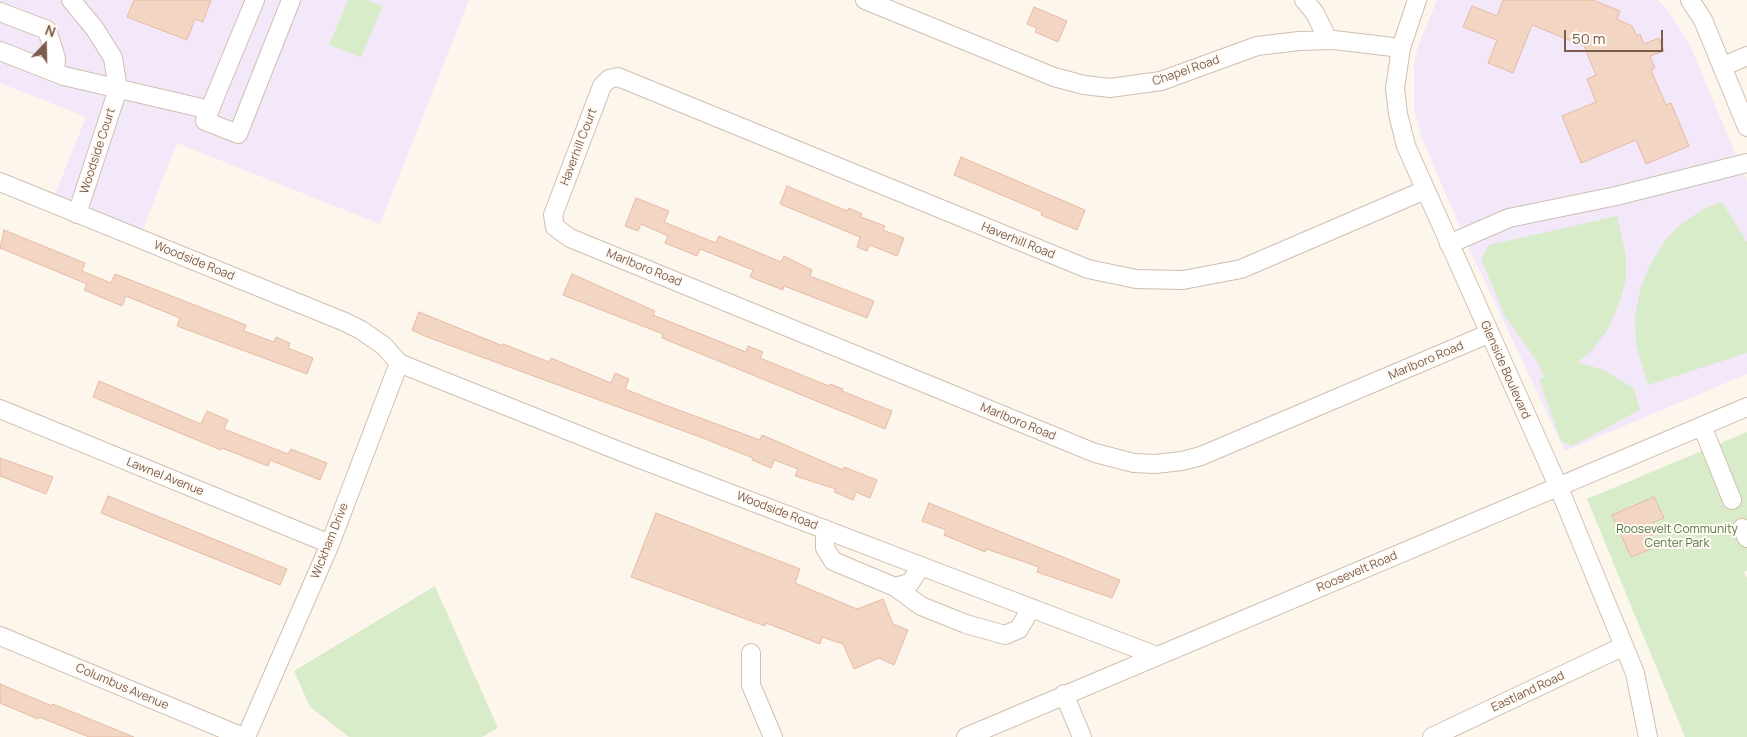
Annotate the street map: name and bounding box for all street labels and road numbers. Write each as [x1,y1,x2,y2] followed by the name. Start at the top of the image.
[1150,53,1222,89] street label: Chapel Road
[77,106,119,196] street label: Woodside Court
[558,106,600,188] street label: Haverhill Court
[979,220,1057,262] street label: Haverhill Road
[151,238,237,284] street label: Woodside Road
[604,246,684,290] street label: Marlboro Road
[1477,319,1533,421] street label: Glenside Boulevard
[1386,339,1466,383] street label: Marlboro Road
[978,400,1058,444] street label: Marlboro Road
[124,455,206,499] street label: Lawnel Avenue
[734,489,820,533] street label: Woodside Road
[308,501,352,581] street label: Wickham Drive
[1315,549,1399,595] street label: Roosevelt Road
[73,661,171,713] street label: Columbus Avenue
[1489,669,1567,715] street label: Eastland Road

